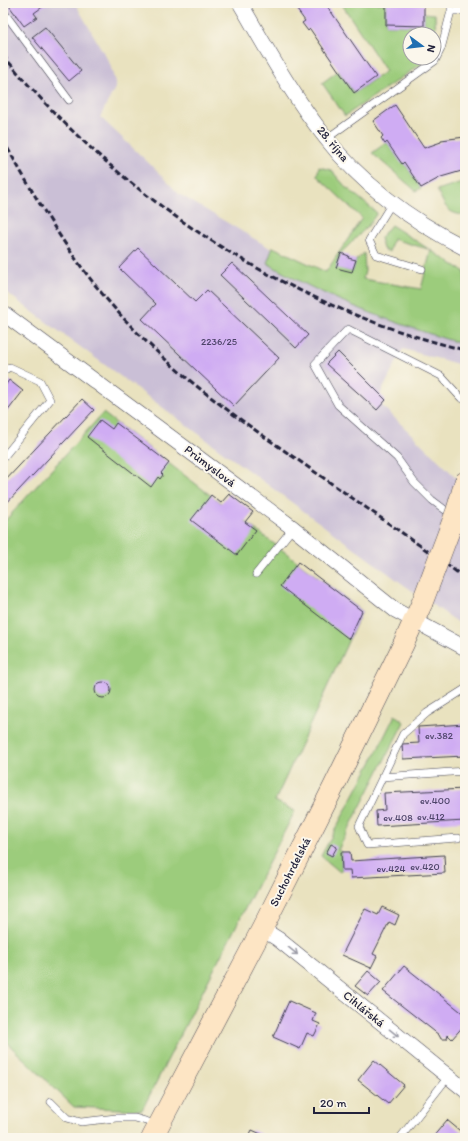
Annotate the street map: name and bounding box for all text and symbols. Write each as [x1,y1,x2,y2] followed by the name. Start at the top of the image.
[402,26,442,66] north arrow
[424,43,438,54] text: N
[314,123,352,165] street label: 28. října
[201,335,237,348] house number: 2236/25
[182,442,239,490] street label: Průmyslová
[425,729,454,742] house number: ev.382
[420,794,450,807] house number: ev.400
[417,810,446,823] house number: ev.412
[383,811,413,824] house number: ev.408
[267,834,314,909] street label: Suchohrdelská
[410,860,440,873] house number: ev.420
[376,862,406,875] house number: ev.424
[288,947,299,956] one-way arrow
[340,988,388,1030] street label: Cihlářská
[389,1029,400,1038] one-way arrow
[314,1089,369,1115] scale bar
[320,1096,347,1110] text: 20 m

